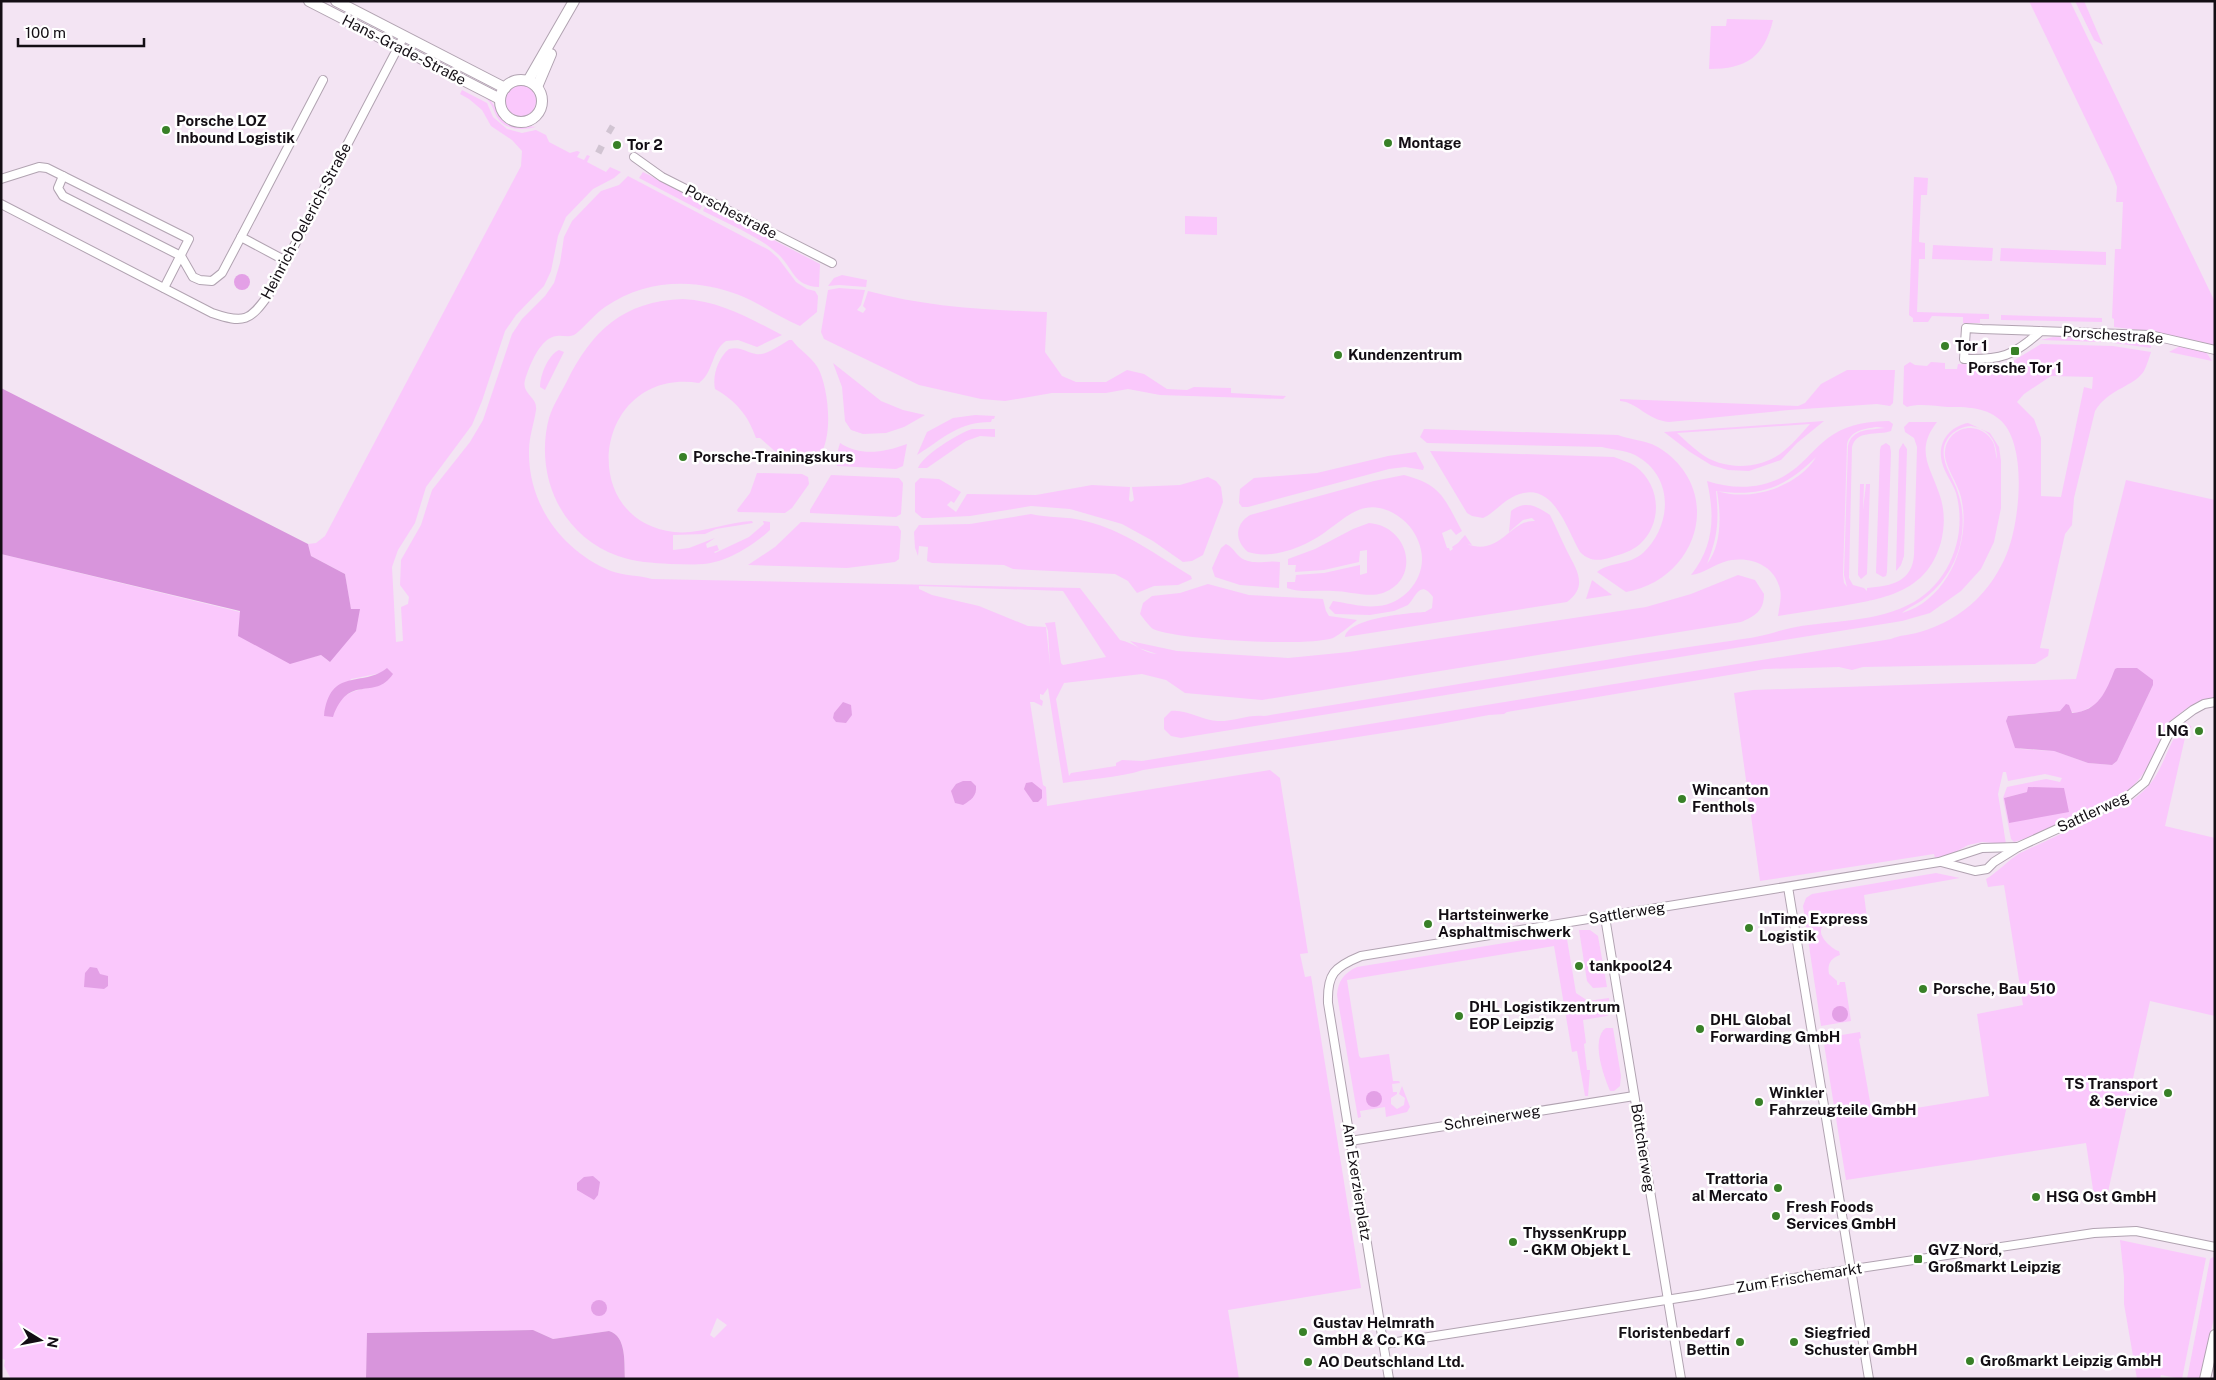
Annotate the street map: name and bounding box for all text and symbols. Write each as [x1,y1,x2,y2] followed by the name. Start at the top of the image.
[339,11,469,88] street label: Hans-Grade-Straße
[18,15,144,47] scale bar
[25,24,66,41] text: 100 m
[176,112,295,146] place label: Porsche LOZ Inbound Logistik
[160,124,172,136] marker: Porsche LOZ Inbound Logistik
[1398,134,1461,151] place label: Montage
[627,136,663,153] place label: Tor 2
[1382,137,1394,149] marker: Montage
[611,139,623,151] marker: Tor 2
[257,140,354,302] street label: Heinrich-Oelerich-Straße
[682,181,780,242] street label: Porschestraße
[2062,323,2164,347] street label: Porschestraße
[1955,337,1988,354] place label: Tor 1
[1939,340,1951,352] marker: Tor 1
[2009,345,2021,357] marker: Porsche Tor 1
[1348,346,1462,363] place label: Kundenzentrum
[1332,349,1344,361] marker: Kundenzentrum
[1968,359,2062,376] place label: Porsche Tor 1
[693,448,853,465] place label: Porsche-Trainingskurs
[677,451,689,463] marker: Porsche-Trainingskurs
[2157,722,2189,739] place label: LNG
[2193,725,2205,737] marker: LNG
[1692,781,1768,815] place label: Wincanton Fenthols
[2054,788,2131,836] street label: Sattlerweg
[1676,793,1688,805] marker: Wincanton Fenthols
[1588,898,1666,927] street label: Sattlerweg
[1438,906,1571,940] place label: Hartsteinwerke Asphaltmischwerk
[1759,910,1868,944] place label: InTime Express Logistik
[1422,918,1434,930] marker: Hartsteinwerke Asphaltmischwerk
[1743,922,1755,934] marker: InTime Express Logistik
[1589,957,1672,974] place label: tankpool24
[1573,960,1585,972] marker: tankpool24
[1933,980,2056,997] place label: Porsche, Bau 510
[1917,983,1929,995] marker: Porsche, Bau 510
[1469,998,1620,1032] place label: DHL Logistikzentrum EOP Leipzig
[1453,1010,1465,1022] marker: DHL Logistikzentrum EOP Leipzig
[1710,1011,1840,1045] place label: DHL Global Forwarding GmbH
[1694,1023,1706,1035] marker: DHL Global Forwarding GmbH
[2065,1075,2158,1109] place label: TS Transport & Service
[1769,1084,1917,1118] place label: Winkler Fahrzeugteile GmbH
[2162,1087,2174,1099] marker: TS Transport & Service
[1753,1096,1765,1108] marker: Winkler Fahrzeugteile GmbH
[1443,1101,1541,1134] street label: Schreinerweg
[1628,1102,1659,1193] street label: Böttcherweg
[1340,1122,1375,1242] street label: Am Exerzierplatz
[1692,1170,1768,1204] place label: Trattoria al Mercato
[1772,1182,1784,1194] marker: Trattoria al Mercato
[2046,1188,2157,1205] place label: HSG Ost GmbH
[2030,1191,2042,1203] marker: HSG Ost GmbH
[1786,1198,1896,1232] place label: Fresh Foods Services GmbH
[1770,1210,1782,1222] marker: Fresh Foods Services GmbH
[1523,1224,1631,1258] place label: ThyssenKrupp - GKM Objekt L
[1507,1236,1519,1248] marker: ThyssenKrupp - GKM Objekt L
[1928,1241,2062,1275] place label: GVZ Nord, Großmarkt Leipzig
[1912,1253,1924,1265] marker: GVZ Nord, Großmarkt Leipzig
[1735,1259,1863,1296] street label: Zum Frischemarkt
[1313,1314,1434,1348] place label: Gustav Helmrath GmbH & Co. KG
[15,1315,65,1365] north arrow
[1618,1324,1730,1358] place label: Floristenbedarf Bettin
[1804,1324,1918,1358] place label: Siegfried Schuster GmbH
[1297,1326,1309,1338] marker: Gustav Helmrath GmbH & Co. KG
[44,1335,62,1349] text: N
[1734,1336,1746,1348] marker: Floristenbedarf Bettin
[1788,1336,1800,1348] marker: Siegfried Schuster GmbH
[1980,1352,2162,1369] place label: Großmarkt Leipzig GmbH
[1318,1353,1465,1370] place label: AO Deutschland Ltd.
[1964,1355,1976,1367] marker: Großmarkt Leipzig GmbH
[1302,1356,1314,1368] marker: AO Deutschland Ltd.

